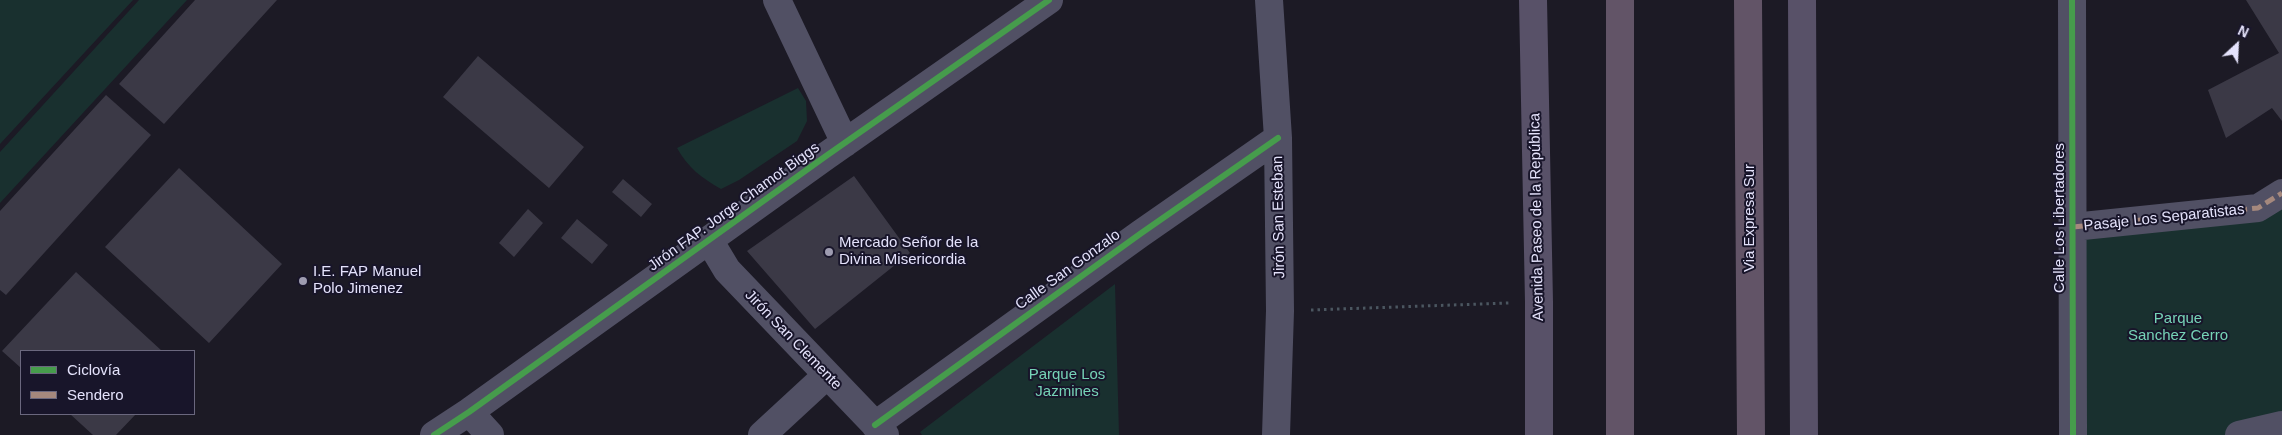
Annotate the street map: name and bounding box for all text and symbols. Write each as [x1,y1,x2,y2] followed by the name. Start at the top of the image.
[2212,20,2262,70] north arrow
[2235,22,2251,41] text: N
[1526,113,1548,321] street label: Avenida Paseo de la República
[645,139,823,275] street label: Jirón FAP. Jorge Chamot Biggs
[2051,143,2069,293] street label: Calle Los Libertadores
[1269,156,1289,278] street label: Jirón San Esteban
[1741,164,1759,272] street label: Via Expresa Sur
[2083,201,2245,235] street label: Pasaje Los Separatistas
[1012,226,1124,314] street label: Calle San Gonzalo
[839,234,978,269] place label: Mercado Señor de la Divina Misericordia
[823,246,835,258] marker: Mercado Señor de la Divina Misericordia
[313,263,421,298] place label: I.E. FAP Manuel Polo Jimenez
[297,275,309,287] marker: I.E. FAP Manuel Polo Jimenez
[741,286,845,394] street label: Jirón San Clemente
[2128,310,2228,345] park label: Parque Sanchez Cerro
[20,350,195,415] legend
[67,361,120,378] text: Ciclovía
[1029,366,1105,401] park label: Parque Los Jazmines
[67,386,124,403] text: Sendero

